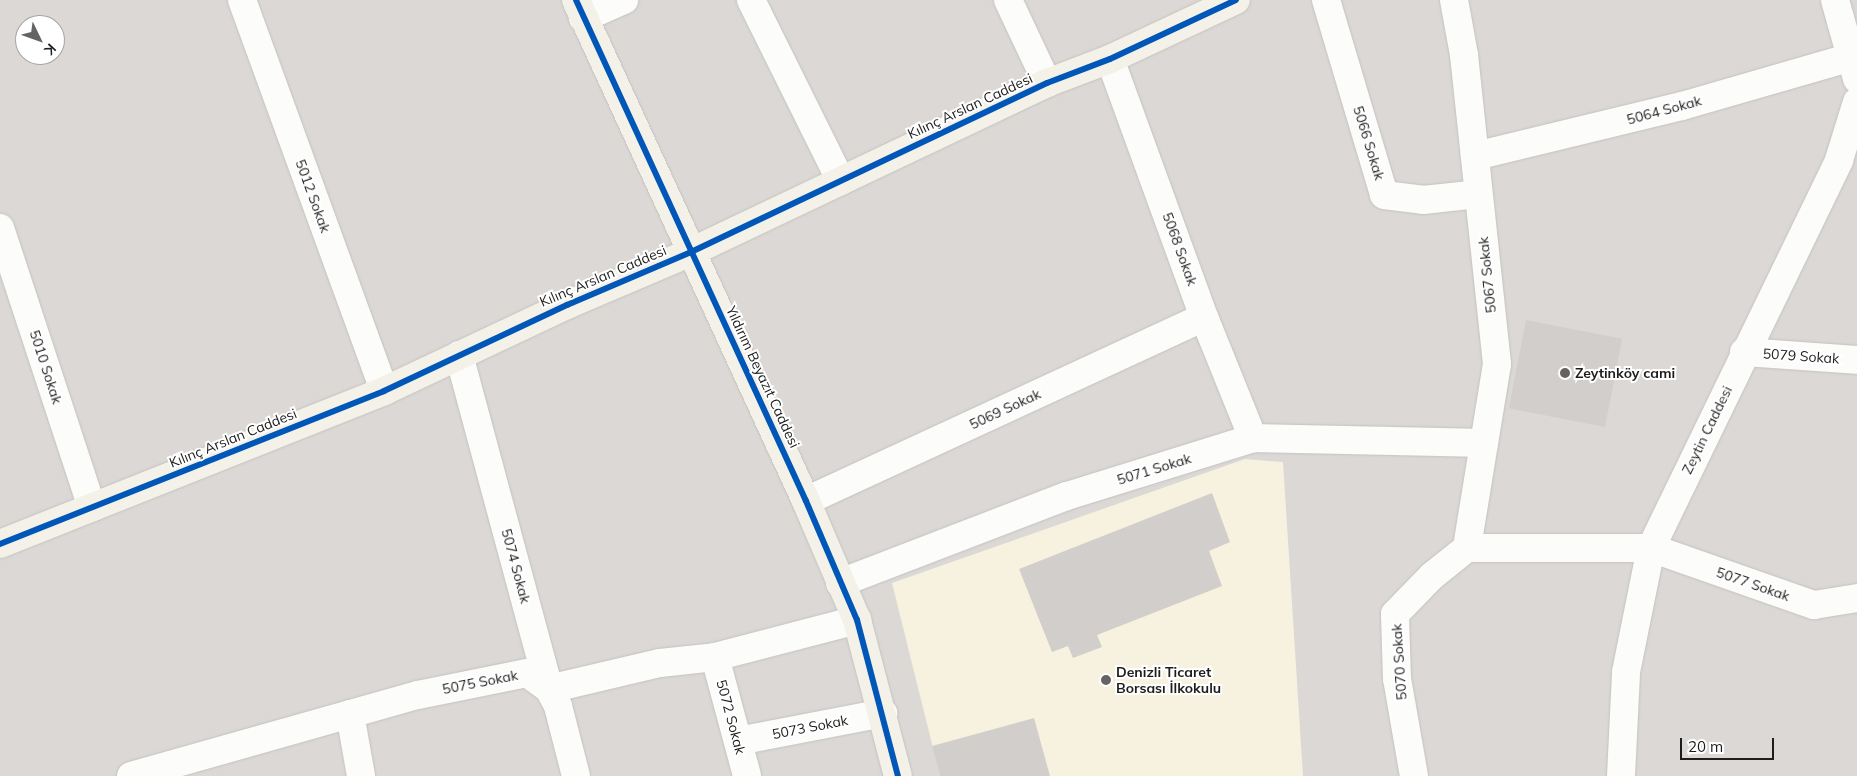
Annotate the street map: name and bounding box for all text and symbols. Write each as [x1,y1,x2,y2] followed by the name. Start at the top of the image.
[15,15,65,65] north arrow
[41,40,60,59] text: K
[905,70,1035,142] street label: Kılınç Arslan Caddesi
[1625,92,1703,128] street label: 5064 Sokak
[1350,104,1388,182] street label: 5066 Sokak
[292,157,334,235] street label: 5012 Sokak
[1159,210,1201,288] street label: 5068 Sokak
[1475,236,1499,314] street label: 5067 Sokak
[537,242,669,310] street label: Kılınç Arslan Caddesi
[723,303,803,451] street label: Yıldırım Beyazıt Caddesi
[26,328,66,406] street label: 5010 Sokak
[1762,345,1840,367] street label: 5079 Sokak
[1575,365,1675,381] place label: Zeytinköy cami
[1559,367,1571,379] marker: Zeytinköy cami
[1678,383,1736,477] street label: Zeytin Caddesi
[967,385,1043,433] street label: 5069 Sokak
[167,405,299,471] street label: Kılınç Arslan Caddesi
[1115,450,1193,488] street label: 5071 Sokak
[498,527,534,605] street label: 5074 Sokak
[1714,564,1792,604] street label: 5077 Sokak
[1388,623,1410,701] street label: 5070 Sokak
[1116,664,1221,696] place label: Denizli Ticaret Borsası İlkokulu
[441,666,519,698] street label: 5075 Sokak
[1100,674,1112,686] marker: Denizli Ticaret Borsası İlkokulu
[713,678,749,756] street label: 5072 Sokak
[771,711,849,743] street label: 5073 Sokak
[1682,728,1776,760] scale bar
[1688,737,1723,756] text: 20 m

